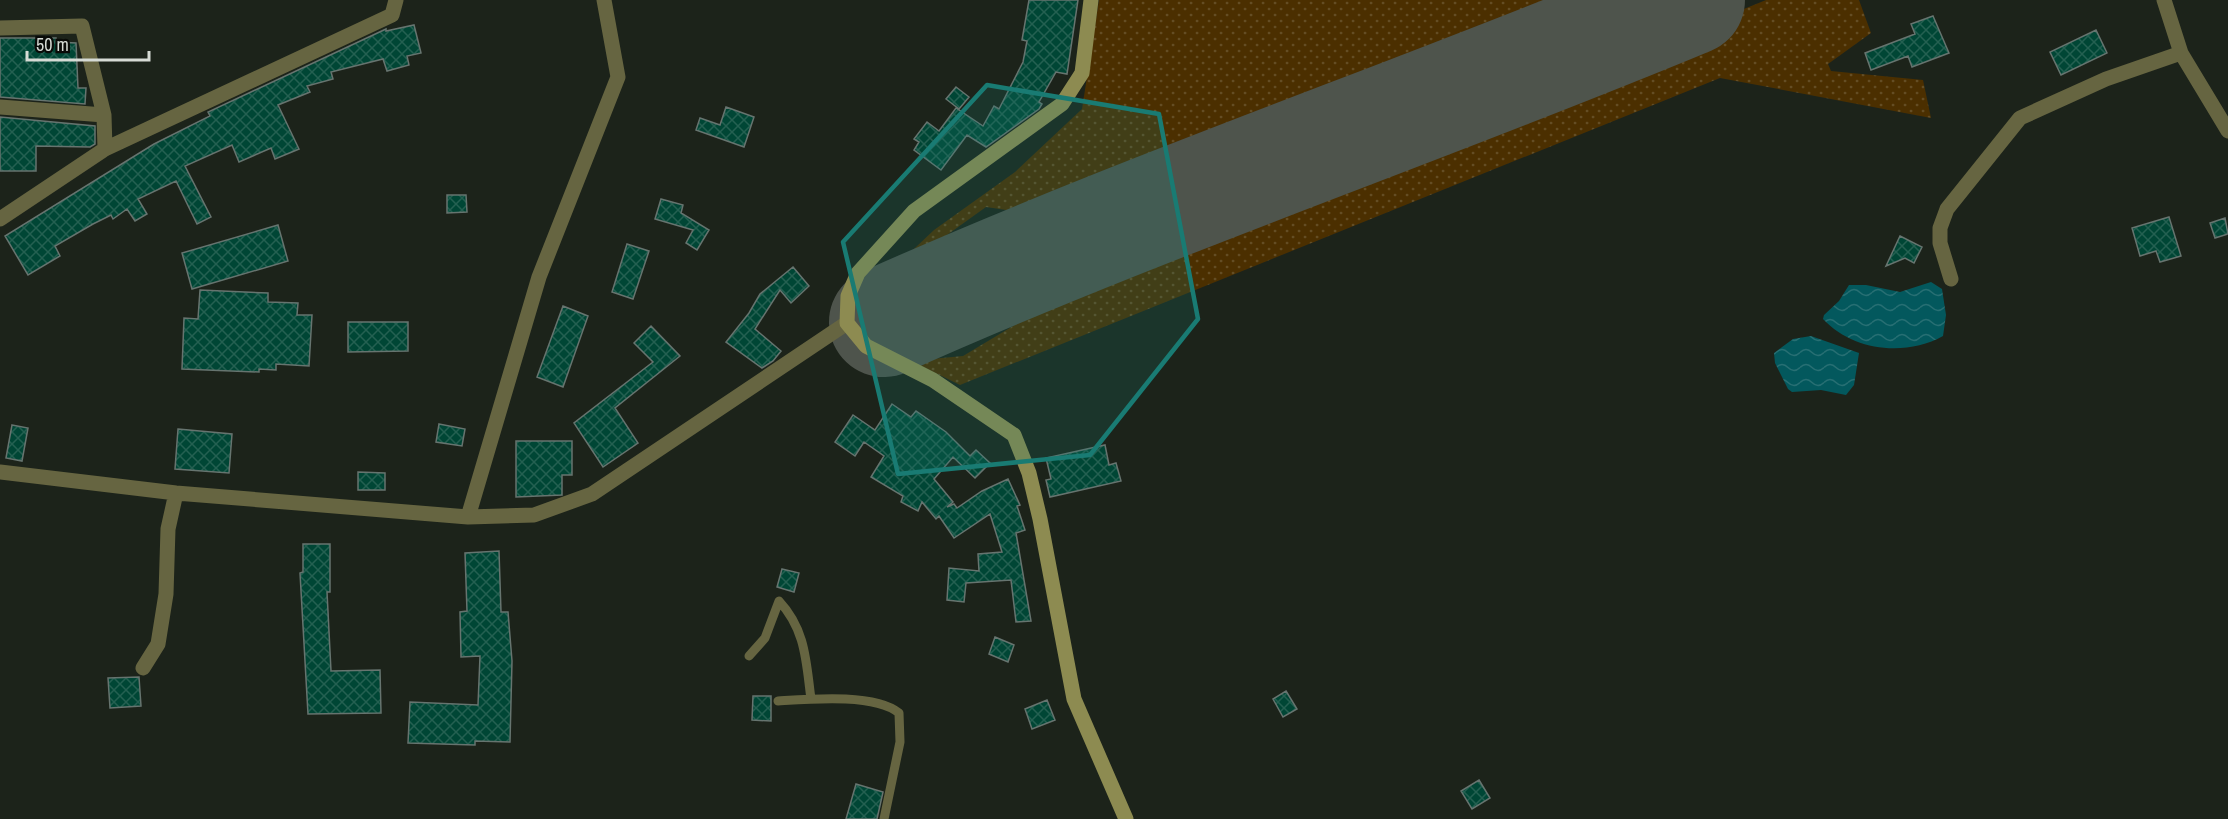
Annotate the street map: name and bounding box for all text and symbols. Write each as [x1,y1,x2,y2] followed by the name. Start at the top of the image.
[27,24,148,62] scale bar
[36,32,69,57] text: 50 m

